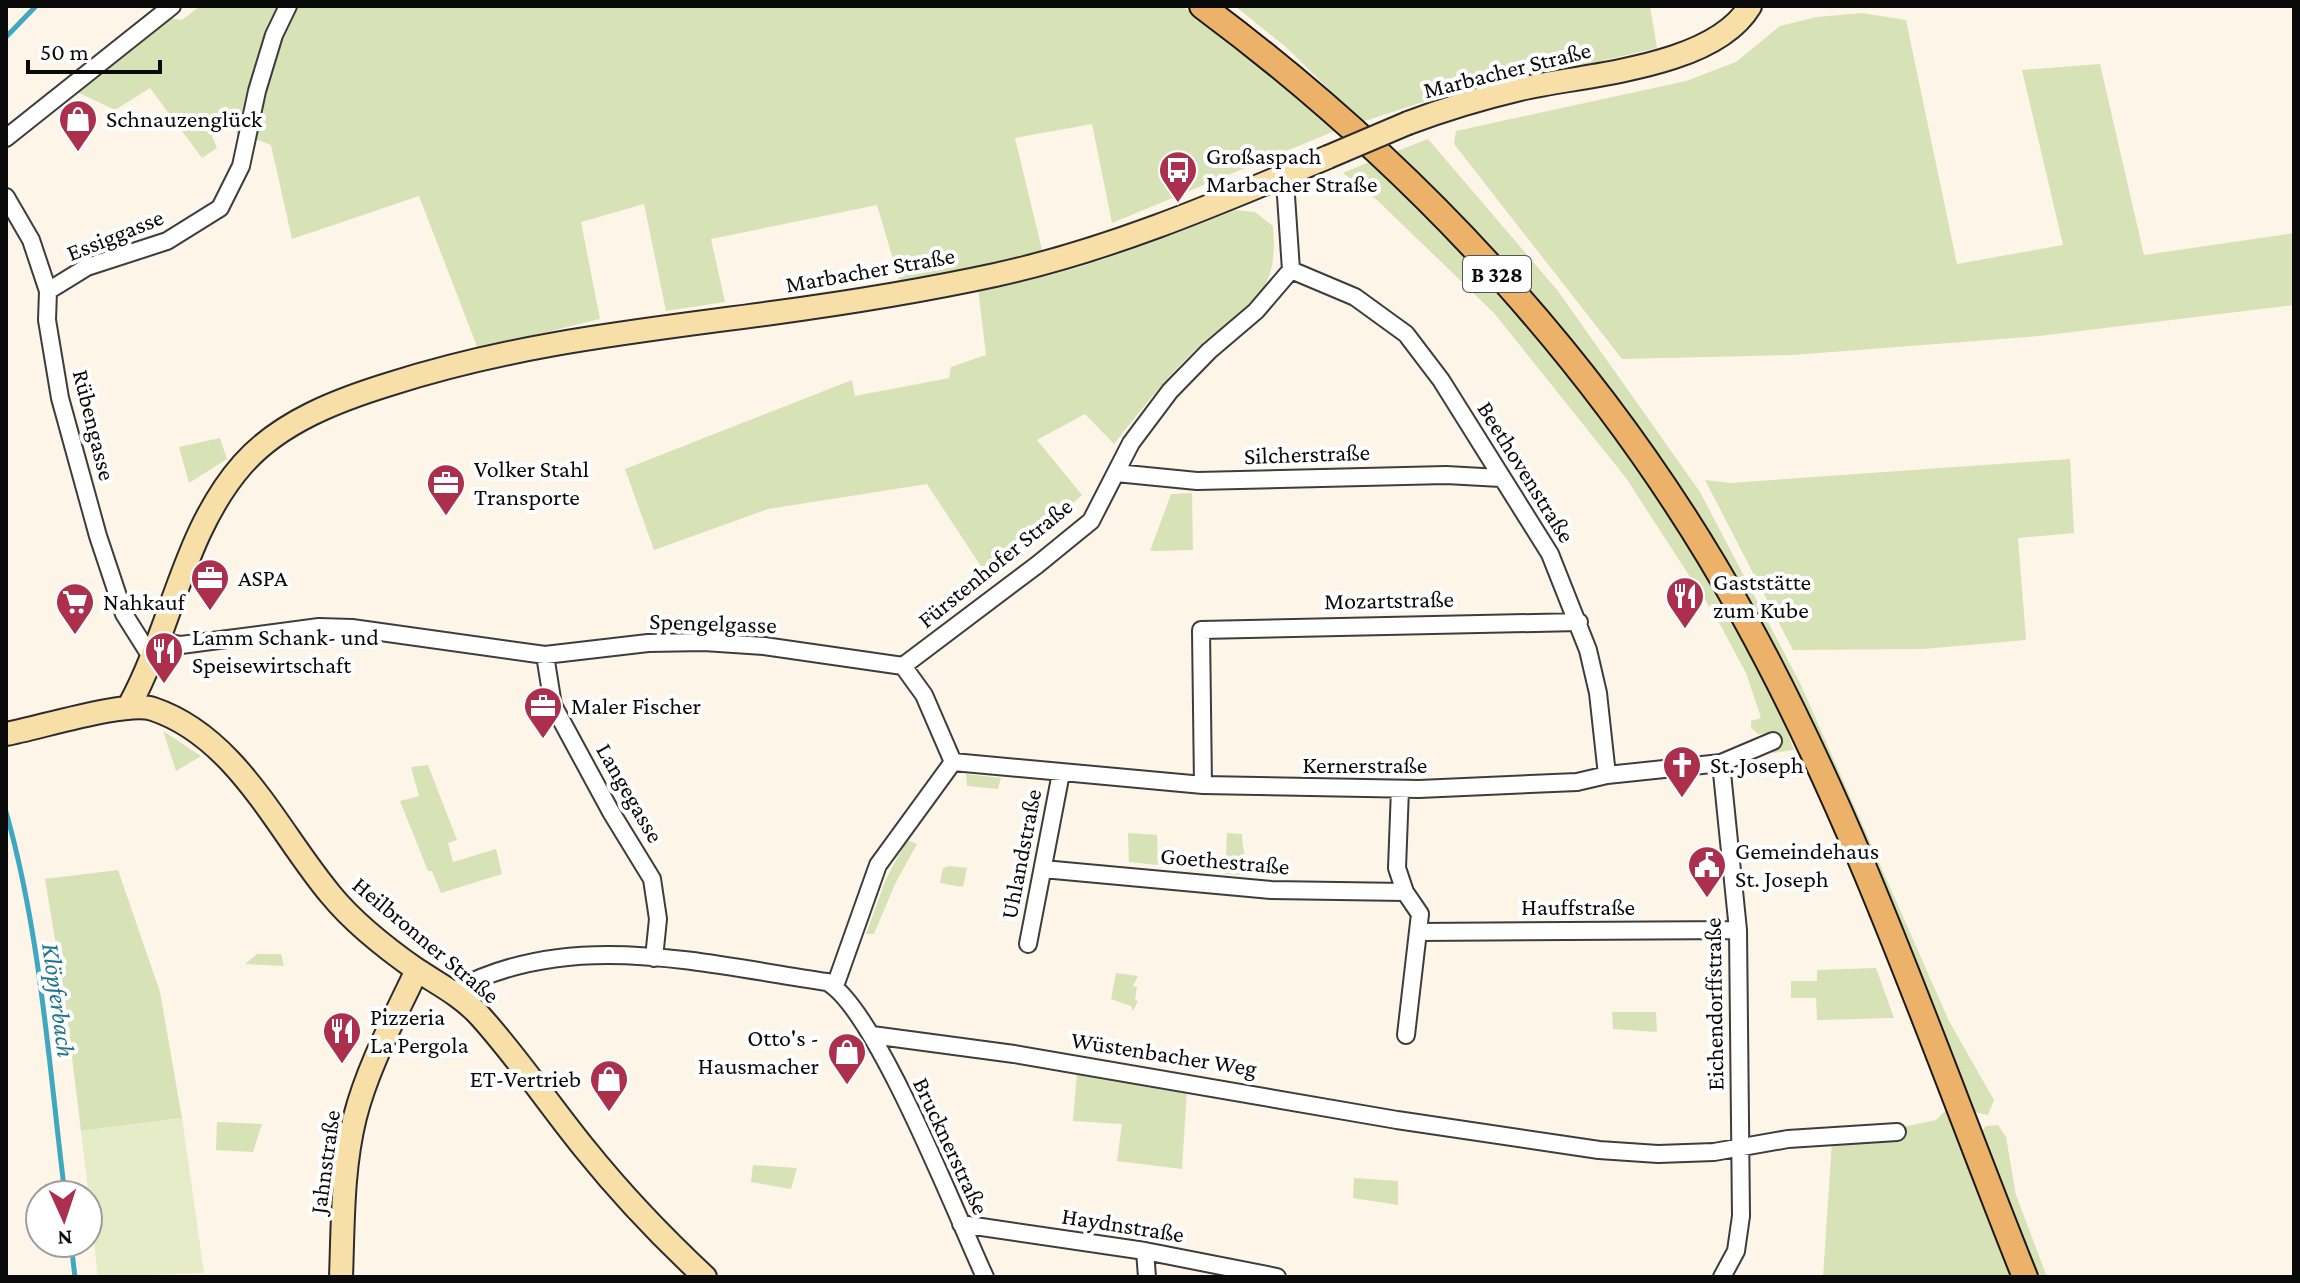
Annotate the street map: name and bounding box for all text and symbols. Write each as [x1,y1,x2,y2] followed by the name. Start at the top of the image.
[28,24,160,74] scale bar
[1420,36,1593,103] street label: Marbacher Straße
[40,38,89,65] text: 50 m
[57,98,99,153] shop icon: Schnauzenglück
[106,105,263,132] place label: Schnauzenglück
[1206,142,1377,197] place label: Großaspach Marbacher Straße
[1157,149,1199,204] bus stop icon: Großaspach Marbacher Straße
[63,203,167,266] street label: Essiggasse
[783,241,957,298] street label: Marbacher Straße
[1463,256,1531,292] road number: B 328
[68,367,121,483] street label: Rübengasse
[1472,396,1581,547] street label: Beethovenstraße
[1244,438,1370,469] street label: Silcherstraße
[474,455,589,510] place label: Volker Stahl Transporte
[425,462,467,517] office icon: Volker Stahl Transporte
[912,492,1077,633] street label: Fürstenhofer Straße
[189,557,231,612] office icon: ASPA
[238,564,288,591] place label: ASPA
[1713,568,1811,623] place label: Gaststätte zum Kube
[1664,575,1706,630] restaurant icon: Gaststätte zum Kube
[54,581,96,636] supermarket icon: Nahkauf
[1324,585,1454,614] street label: Mozartstraße
[103,588,187,615] place label: Nahkauf
[649,607,777,638] street label: Spengelgasse
[192,623,379,678] place label: Lamm Schank- und Speisewirtschaft
[143,630,185,685] restaurant icon: Lamm Schank- und Speisewirtschaft
[522,685,564,740] office icon: Maler Fischer
[571,692,702,719] place label: Maler Fischer
[591,738,670,847] street label: Langegasse
[1661,744,1703,799] church icon: St. Joseph
[1303,751,1427,778] street label: Kernerstraße
[1710,751,1804,778] place label: St. Joseph
[995,787,1046,921] street label: Uhlandstraße
[1735,837,1879,892] place label: Gemeindehaus St. Joseph
[1159,841,1291,880] street label: Goethestraße
[1686,844,1728,899] public building icon: Gemeindehaus St. Joseph
[348,871,505,1009] street label: Heilbronner Straße
[1521,893,1635,920] street label: Hauffstraße
[1698,917,1729,1091] street label: Eichendorffstraße
[36,941,81,1059] water label: Klöpferbach
[370,1003,469,1058] place label: Pizzeria La Pergola
[321,1010,363,1065] restaurant icon: Pizzeria La Pergola
[698,1024,819,1079] place label: Otto's - Hausmacher
[1069,1025,1259,1082] street label: Wüstenbacher Weg
[826,1031,868,1086] shop icon: Otto's - Hausmacher
[588,1058,630,1113] shop icon: ET-Vertrieb
[470,1065,581,1092] place label: ET-Vertrieb
[908,1073,995,1219] street label: Brucknerstraße
[304,1108,345,1218] street label: Jahnstraße
[24,1179,104,1259] north arrow
[1060,1202,1186,1248] street label: Haydnstraße
[57,1226,73,1251] text: N

